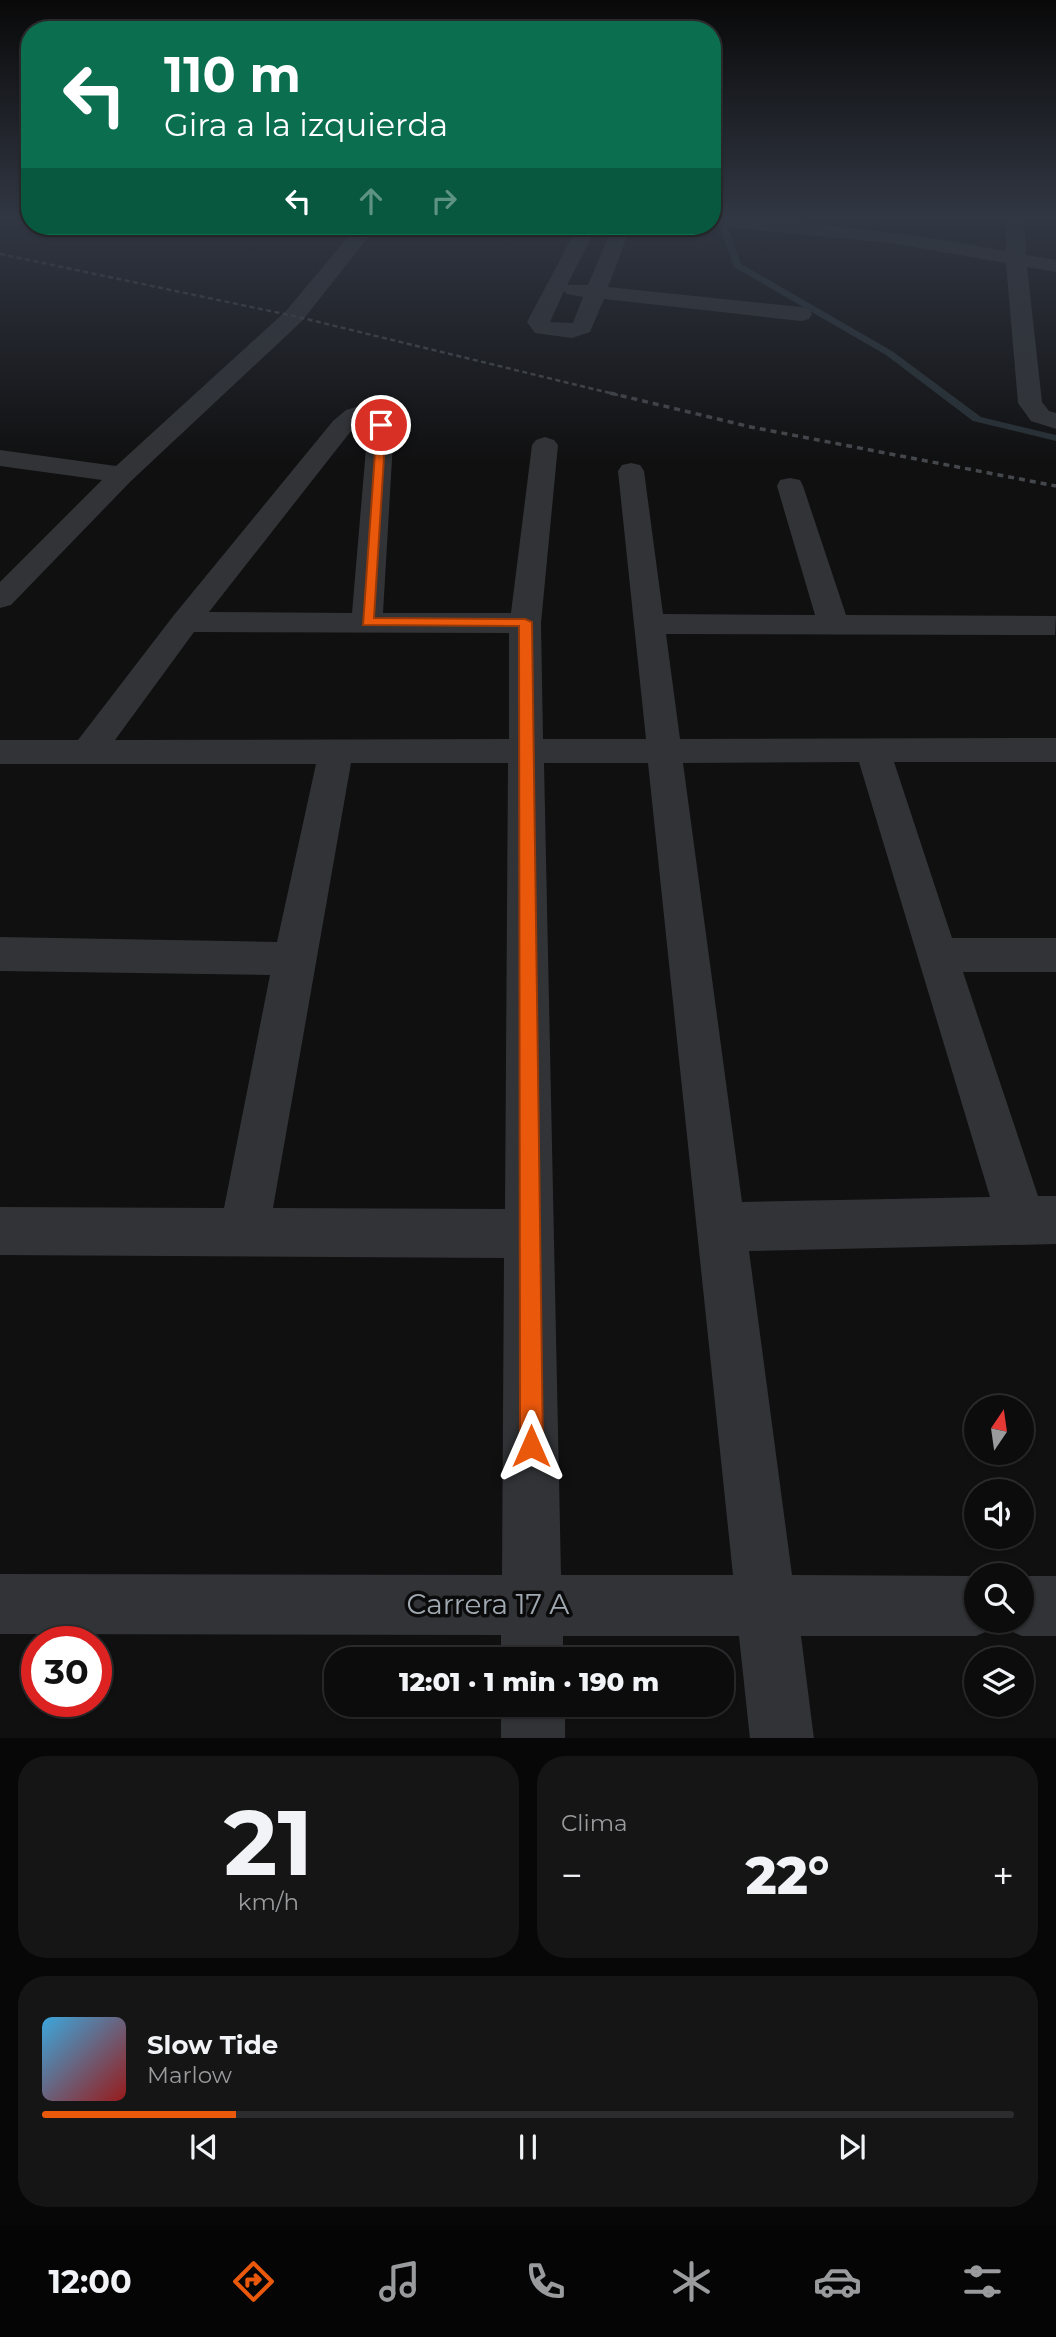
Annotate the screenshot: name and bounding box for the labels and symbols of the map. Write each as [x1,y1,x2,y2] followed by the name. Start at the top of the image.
[351,395,411,455] pin
[964,1395,1034,1465] north arrow
[494,1409,568,1483] position arrow
[407,1587,570,1621] street label: Carrera 17 A
[21,1626,112,1717] speed limit sign: 30

